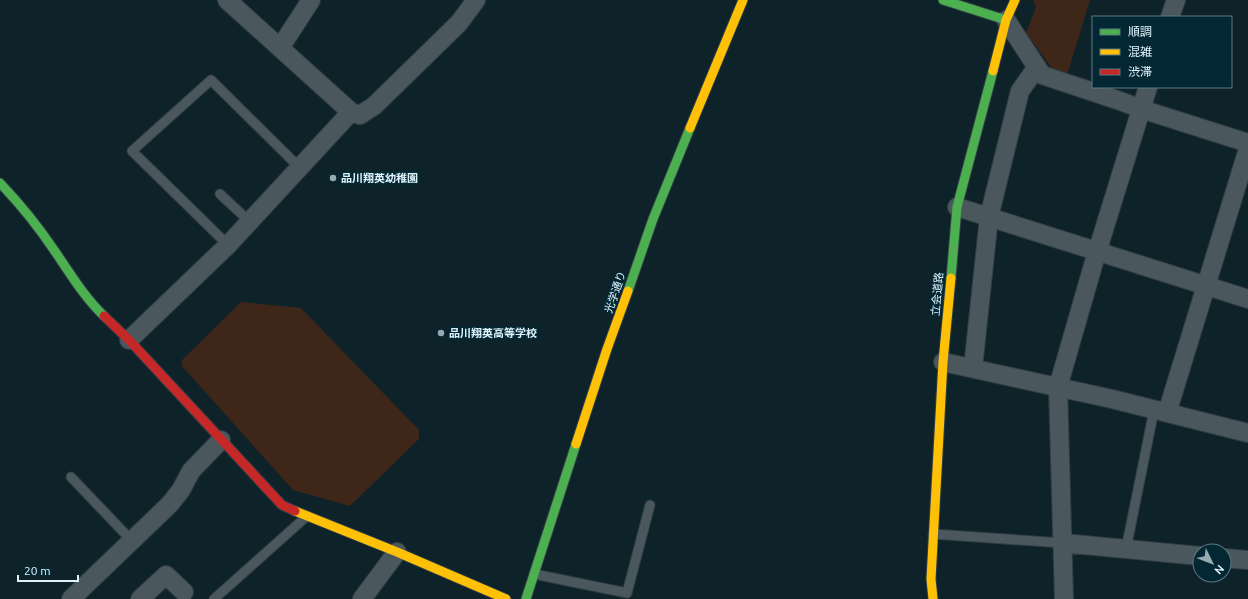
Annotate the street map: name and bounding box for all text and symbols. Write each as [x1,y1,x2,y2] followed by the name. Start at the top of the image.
[1092,16,1232,88] legend
[1128,25,1152,38] text: 順調
[1128,45,1152,58] text: 混雑
[1128,65,1152,78] text: 渋滞
[341,172,418,184] place label: 品川翔英幼稚園
[328,173,338,183] marker: 品川翔英幼稚園
[602,269,628,315] street label: 光学通り
[929,272,945,316] street label: 立会道路
[449,327,537,339] place label: 品川翔英高等学校
[436,328,446,338] marker: 品川翔英高等学校
[1192,543,1232,583] north arrow
[18,557,78,583] scale bar
[1212,563,1227,577] text: N
[24,564,51,577] text: 20 m

